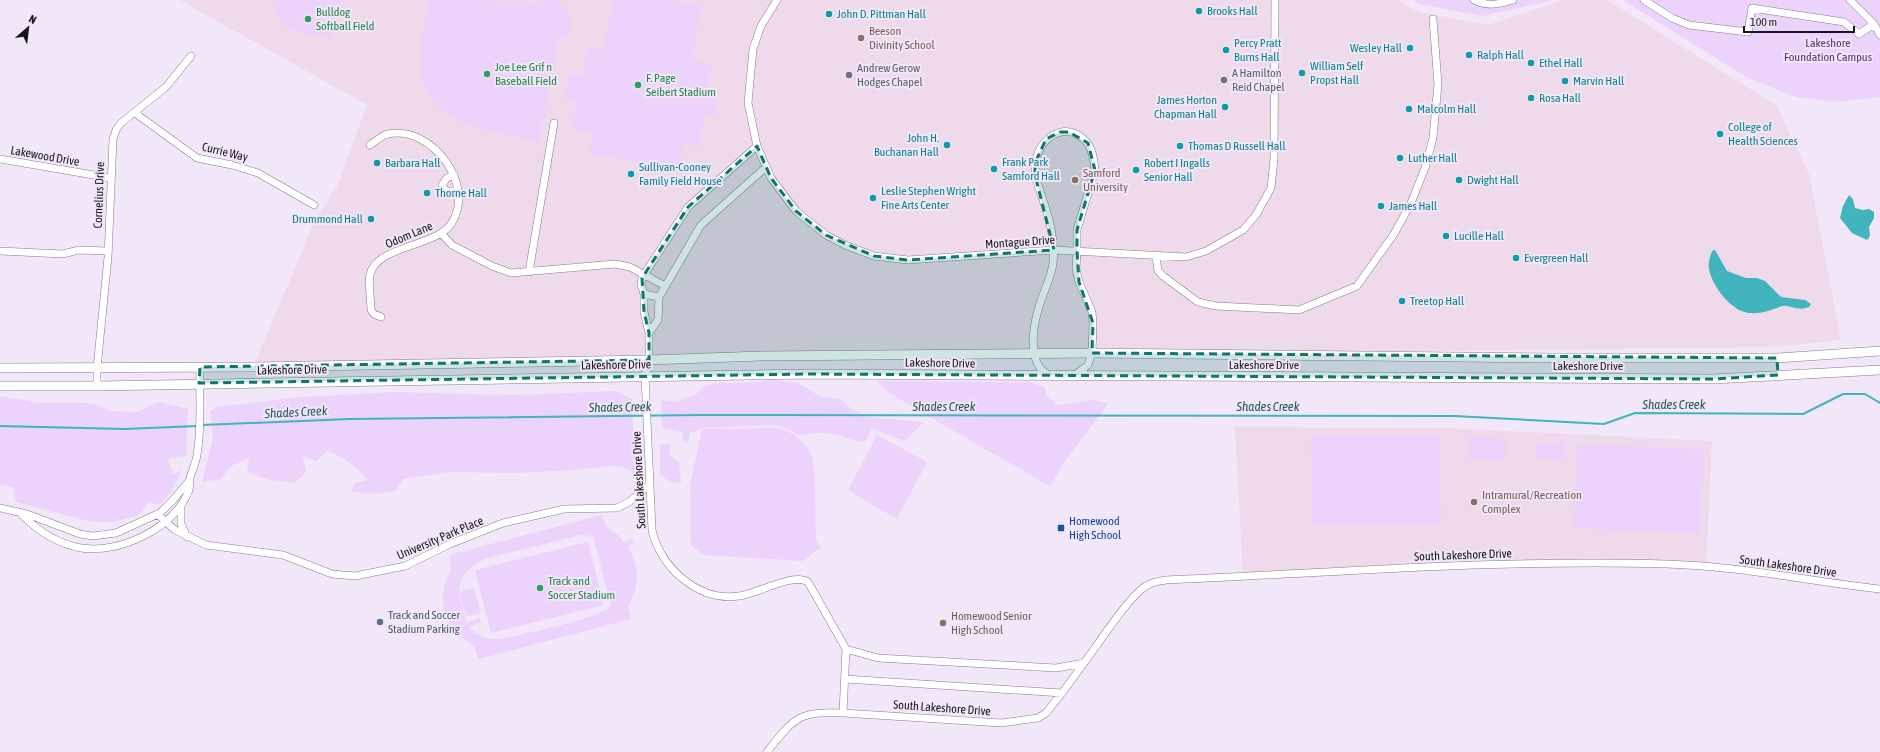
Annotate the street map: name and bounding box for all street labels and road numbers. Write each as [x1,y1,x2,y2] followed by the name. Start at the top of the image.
[201,140,250,164] street label: Currie Way
[10,143,80,169] street label: Lakewood Drive
[91,161,107,229] street label: Cornelius Drive
[383,219,435,251] street label: Odom Lane
[985,233,1055,251] street label: Montague Drive
[905,355,975,371] street label: Lakeshore Drive
[581,357,651,373] street label: Lakeshore Drive
[1229,358,1299,372] street label: Lakeshore Drive
[1553,359,1623,373] street label: Lakeshore Drive
[257,362,327,378] street label: Lakeshore Drive
[629,431,649,529] street label: South Lakeshore Drive
[395,513,485,563] street label: University Park Place
[1414,546,1512,564] street label: South Lakeshore Drive
[1739,552,1837,580] street label: South Lakeshore Drive
[893,698,991,718] street label: South Lakeshore Drive

